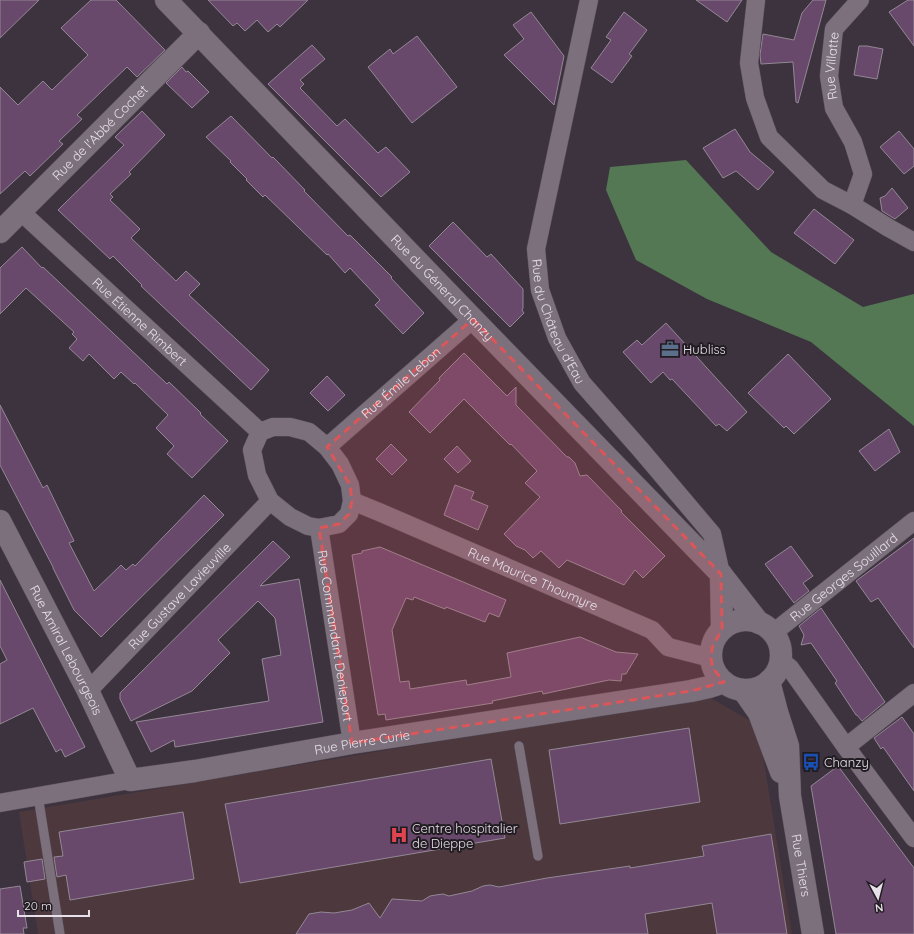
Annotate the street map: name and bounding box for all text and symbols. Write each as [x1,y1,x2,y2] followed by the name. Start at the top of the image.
[821,31,842,101] street label: Rue Villatte
[49,81,151,183] street label: Rue de l'Abbé Cochet
[388,231,498,344] street label: Rue du Géneral Chanzy
[529,258,589,386] street label: Rue du Château d'Eau
[89,274,191,369] street label: Rue Étienne Rimbert
[660,339,680,359] office icon: Hubliss
[683,341,726,357] place label: Hubliss
[358,343,444,421] street label: Rue Émile Lebon
[787,529,900,625] street label: Rue Georges Souillard
[125,539,234,652] street label: Rue Gustave Lavieuville
[466,543,601,614] street label: Rue Maurice Thoumyre
[314,549,357,723] street label: Rue Commandant Denieport
[27,582,106,717] street label: Rue Amiral Lebourgeois
[313,726,411,758] street label: Rue Pierre Curie
[801,752,821,772] bus stop icon: Chanzy
[824,754,869,770] place label: Chanzy
[412,820,518,851] place label: Centre hospitalier de Dieppe
[389,825,409,845] hospital icon: Centre hospitalier de Dieppe
[788,833,815,898] street label: Rue Thiers
[858,878,898,918] north arrow
[18,892,89,918] scale bar
[24,898,52,913] text: 20 m
[874,900,884,915] text: N

